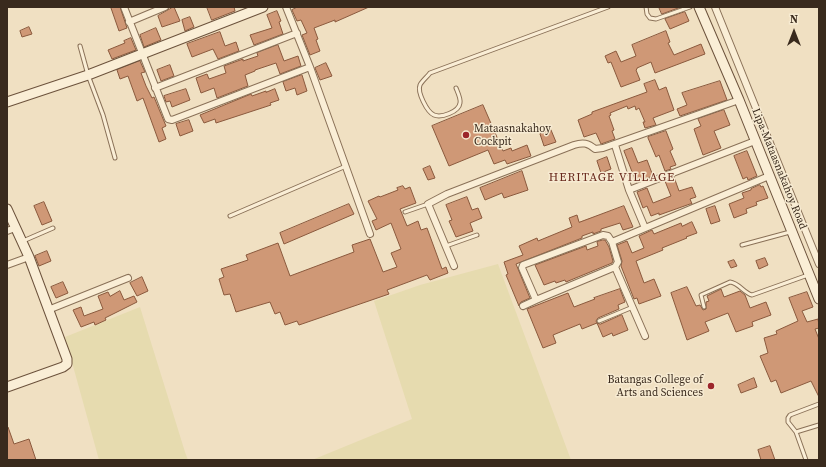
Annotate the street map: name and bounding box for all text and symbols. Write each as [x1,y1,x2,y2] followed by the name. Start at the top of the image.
[774,12,814,52] north arrow
[790,12,798,27] text: N
[749,107,809,231] street label: Lipa-Mataasnakahoy Road
[474,122,551,148] place label: Mataasnakahoy Cockpit
[461,130,471,140] marker: Mataasnakahoy Cockpit
[549,171,675,185] district label: HERITAGE VILLAGE
[608,373,703,399] place label: Batangas College of Arts and Sciences
[706,381,716,391] marker: Batangas College of Arts and Sciences

